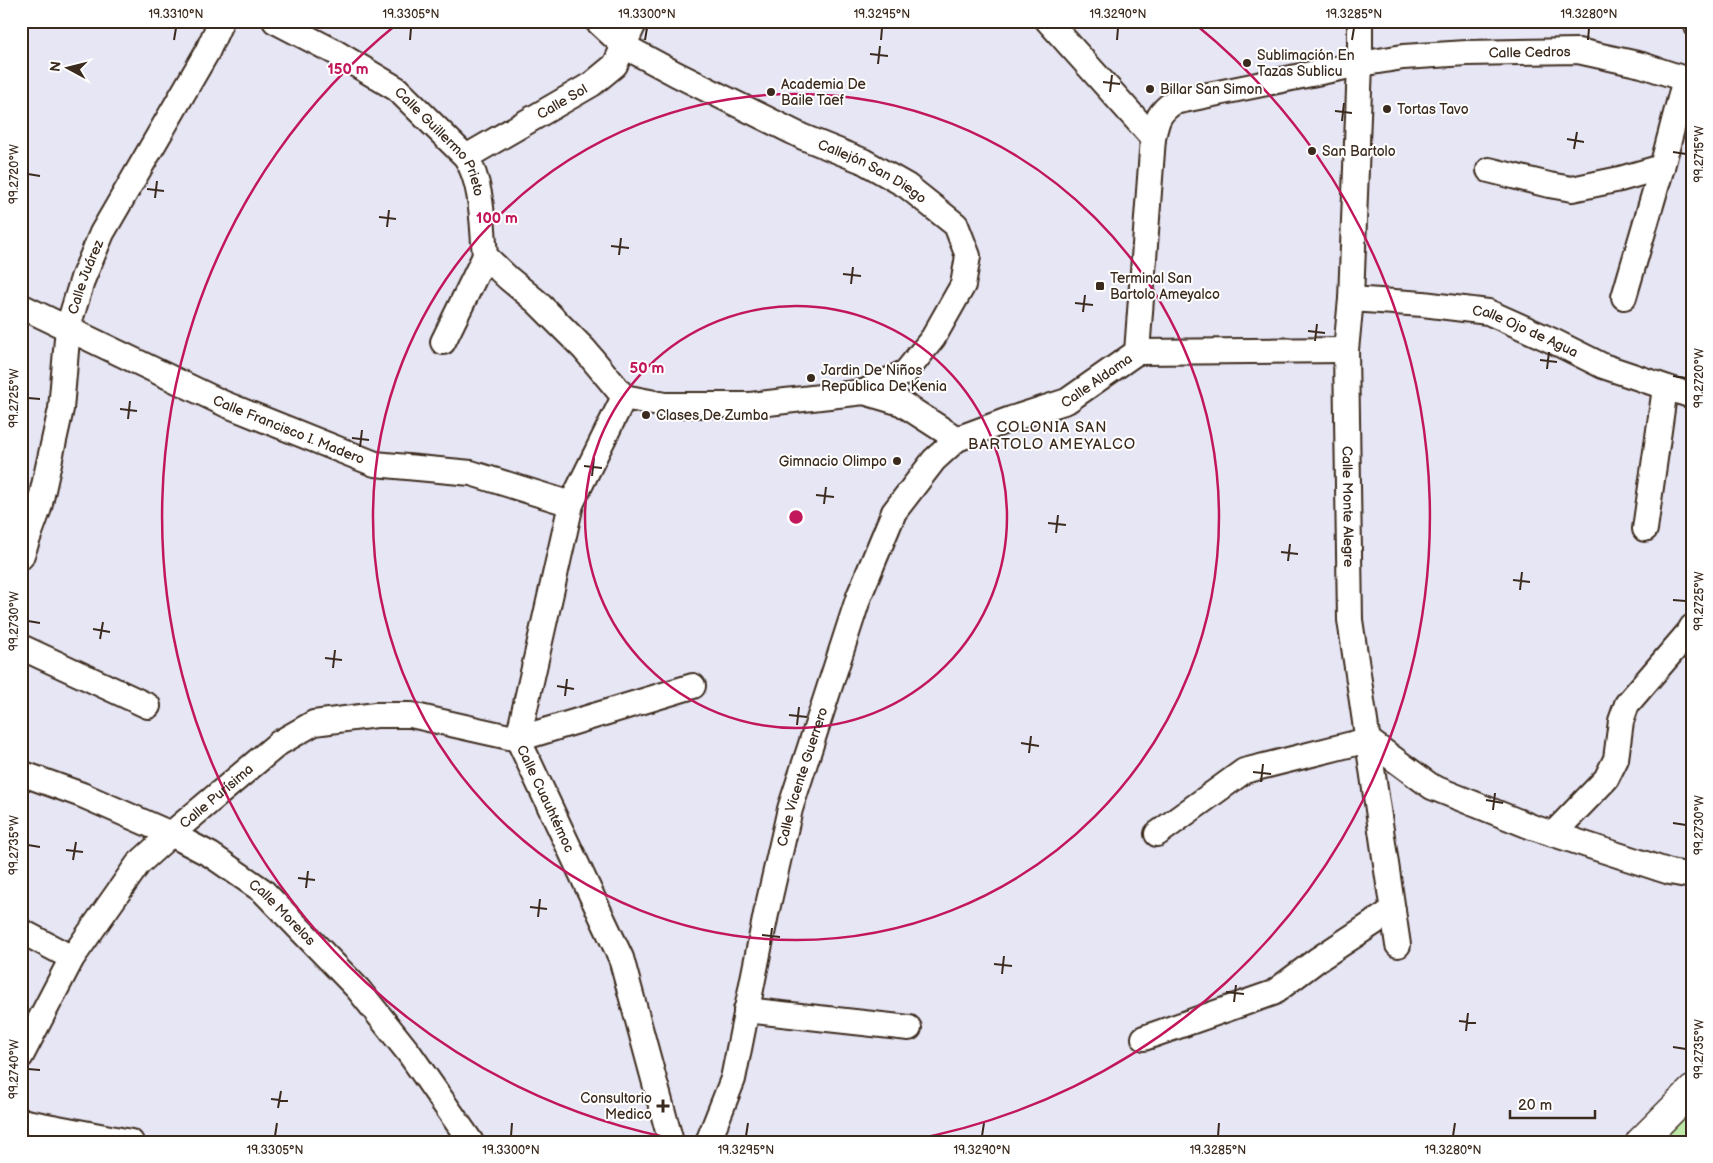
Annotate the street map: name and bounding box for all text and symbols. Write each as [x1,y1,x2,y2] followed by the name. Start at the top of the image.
[149,7,203,22] text: 19.3310°N
[382,7,440,22] text: 19.3305°N
[618,7,676,22] text: 19.3300°N
[854,7,910,22] text: 19.3295°N
[1090,7,1146,22] text: 19.3290°N
[1326,7,1382,22] text: 19.3285°N
[1561,7,1618,22] text: 19.3280°N
[42,42,92,92] north arrow
[1488,43,1571,62] street label: Calle Cedros
[1257,47,1355,80] place label: Sublimación En Tazas Sublicu
[1241,57,1253,69] marker: Sublimación En Tazas Sublicu
[47,60,65,73] text: N
[327,60,369,79] text: 150 m
[781,76,866,109] place label: Academia De Baile Taef
[534,81,591,123] street label: Calle Sol
[1160,81,1263,98] place label: Billar San Simon
[1144,83,1156,95] marker: Billar San Simon
[391,84,487,198] street label: Calle Guillermo Prieto
[765,86,777,98] marker: Academia De Baile Taef
[1397,101,1469,118] place label: Tortas Tavo
[1381,103,1393,115] marker: Tortas Tavo
[1692,125,1707,183] text: 99.2715°W
[815,136,930,207] street label: Callejón San Diego
[1322,143,1396,160] place label: San Bartolo
[7,144,22,204] text: 99.2720°W
[1306,145,1318,157] marker: San Bartolo
[476,209,518,228] text: 100 m
[64,237,107,316] street label: Calle Juárez
[1110,270,1220,303] place label: Terminal San Bartolo Ameyalco
[1094,280,1106,292] marker: Terminal San Bartolo Ameyalco
[1471,302,1581,361] street label: Calle Ojo de Agua
[1692,348,1707,408] text: 99.2720°W
[1059,350,1136,411] street label: Calle Aldama
[630,359,665,378] text: 50 m
[821,362,947,395] place label: Jardin De Niños Republica De Kenia
[7,368,22,428] text: 99.2725°W
[805,372,817,384] marker: Jardin De Niños Republica De Kenia
[210,391,367,468] street label: Calle Francisco I. Madero
[656,407,769,424] place label: Clases De Zumba
[640,409,652,421] marker: Clases De Zumba
[968,418,1136,454] district label: COLONIA SAN BARTOLO AMEYALCO
[1338,446,1357,567] street label: Calle Monte Alegre
[779,453,887,470] place label: Gimnacio Olimpo
[891,455,903,467] marker: Gimnacio Olimpo
[787,508,805,526] centre of rings
[1692,571,1707,631] text: 99.2725°W
[7,591,22,651] text: 99.2730°W
[774,705,831,848] street label: Calle Vicente Guerrero
[513,742,578,855] street label: Calle Cuauhtémoc
[176,760,257,832] street label: Calle Purísima
[1692,795,1707,855] text: 99.2730°W
[7,815,22,875] text: 99.2735°W
[246,876,319,949] street label: Calle Morelos
[1692,1019,1707,1079] text: 99.2735°W
[7,1039,22,1099] text: 99.2740°W
[1510,1088,1596,1120] scale bar
[580,1090,652,1123] place label: Consultorio Medico
[1518,1096,1552,1115] text: 20 m
[656,1099,670,1113] marker: Consultorio Medico
[246,1143,304,1158] text: 19.3305°N
[482,1143,540,1158] text: 19.3300°N
[718,1143,774,1158] text: 19.3295°N
[954,1143,1010,1158] text: 19.3290°N
[1190,1143,1246,1158] text: 19.3285°N
[1425,1143,1482,1158] text: 19.3280°N

